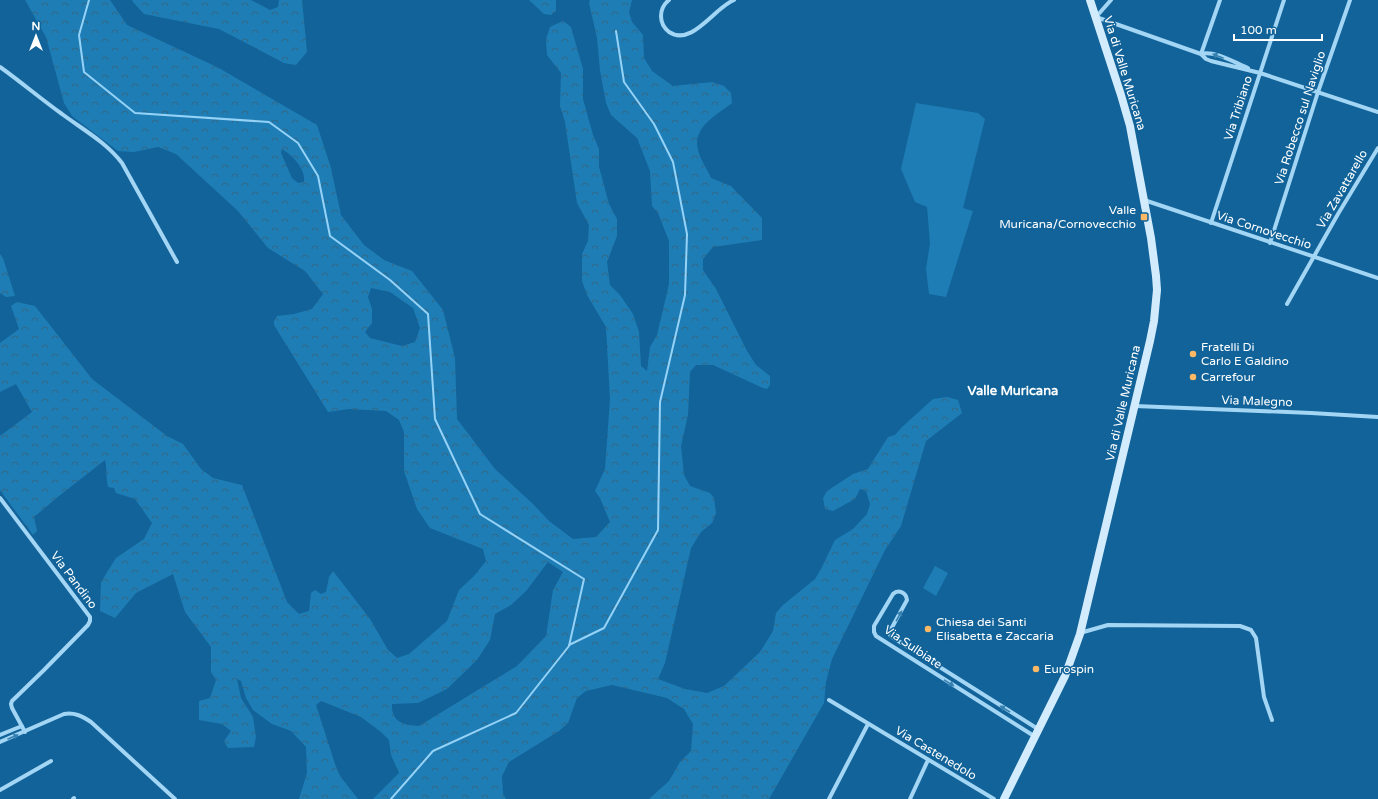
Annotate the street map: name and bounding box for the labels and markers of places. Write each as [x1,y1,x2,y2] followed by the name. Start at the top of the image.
[999,203,1136,231] place label: Valle Muricana/Cornovecchio
[1139,212,1149,222] marker: Valle Muricana/Cornovecchio
[1201,340,1289,368] place label: Fratelli Di Carlo E Galdino
[1188,349,1198,359] marker: Fratelli Di Carlo E Galdino
[1201,370,1256,384] place label: Carrefour
[1188,372,1198,382] marker: Carrefour
[936,615,1054,643] place label: Chiesa dei Santi Elisabetta e Zaccaria
[923,624,933,634] marker: Chiesa dei Santi Elisabetta e Zaccaria
[1044,662,1094,676] place label: Eurospin
[1031,664,1041,674] marker: Eurospin

